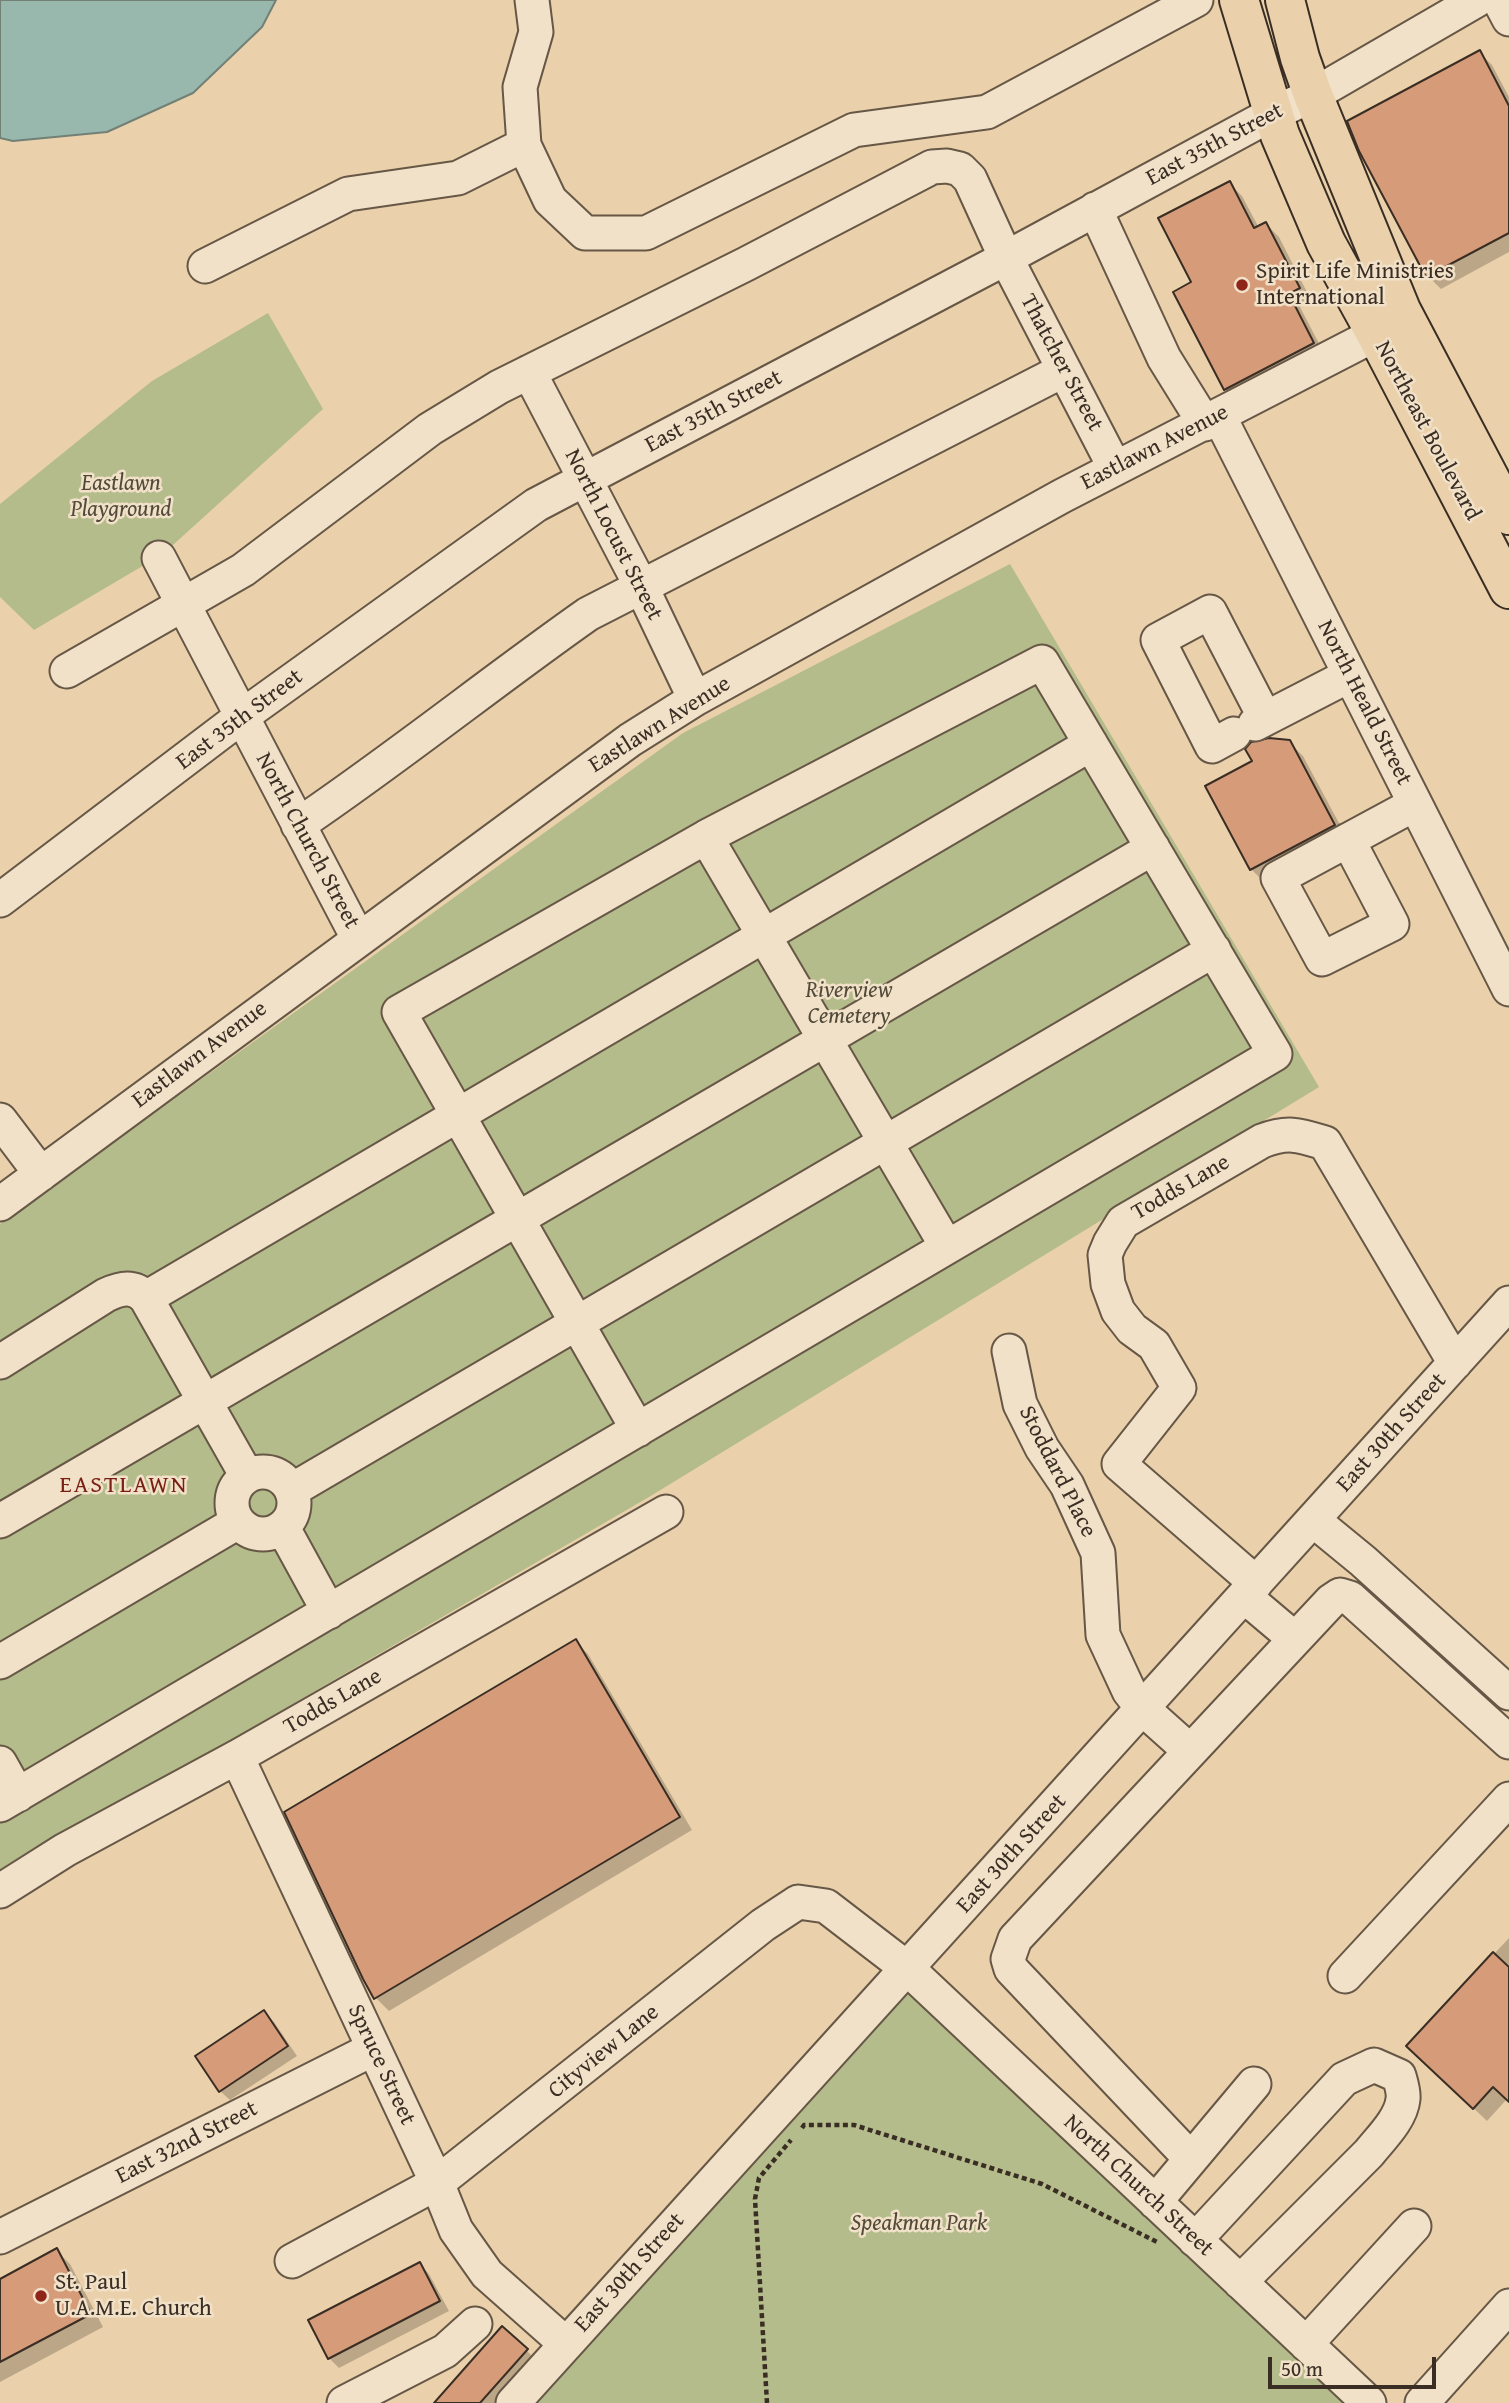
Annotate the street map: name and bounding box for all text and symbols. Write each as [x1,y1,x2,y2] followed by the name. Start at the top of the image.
[1142,97,1288,193] street label: East 35th Street
[1256,258,1454,312] place label: Spirit Life Ministries International
[1234,277,1250,293] marker: Spirit Life Ministries International
[1013,290,1109,436] street label: Thatcher Street
[1368,337,1486,525] street label: Northeast Boulevard
[641,364,787,460] street label: East 35th Street
[1077,399,1233,497] street label: Eastlawn Avenue
[558,445,668,625] street label: North Locust Street
[70,470,172,524] park label: Eastlawn Playground
[1311,616,1417,790] street label: North Heald Street
[171,663,309,777] street label: East 35th Street
[584,670,736,780] street label: Eastlawn Avenue
[249,748,365,934] street label: North Church Street
[806,977,892,1031] park label: Riverview Cemetery
[127,995,273,1115] street label: Eastlawn Avenue
[1127,1149,1235,1227] street label: Todds Lane
[1331,1368,1453,1498] street label: East 30th Street
[1012,1402,1102,1542] street label: Stoddard Place
[61,1472,187,1500] district label: EASTLAWN
[279,1663,387,1741] street label: Todds Lane
[951,1789,1073,1919] street label: East 30th Street
[543,1999,665,2105] street label: Cityview Lane
[341,2000,421,2130] street label: Spruce Street
[112,2095,262,2191] street label: East 32nd Street
[1057,2109,1219,2263] street label: North Church Street
[569,2208,691,2338] street label: East 30th Street
[851,2210,987,2238] park label: Speakman Park
[55,2269,212,2323] place label: St. Paul U.A.M.E. Church
[33,2288,49,2304] marker: St. Paul U.A.M.E. Church
[1271,2344,1439,2388] scale bar
[1281,2353,1323,2384] text: 50 m

